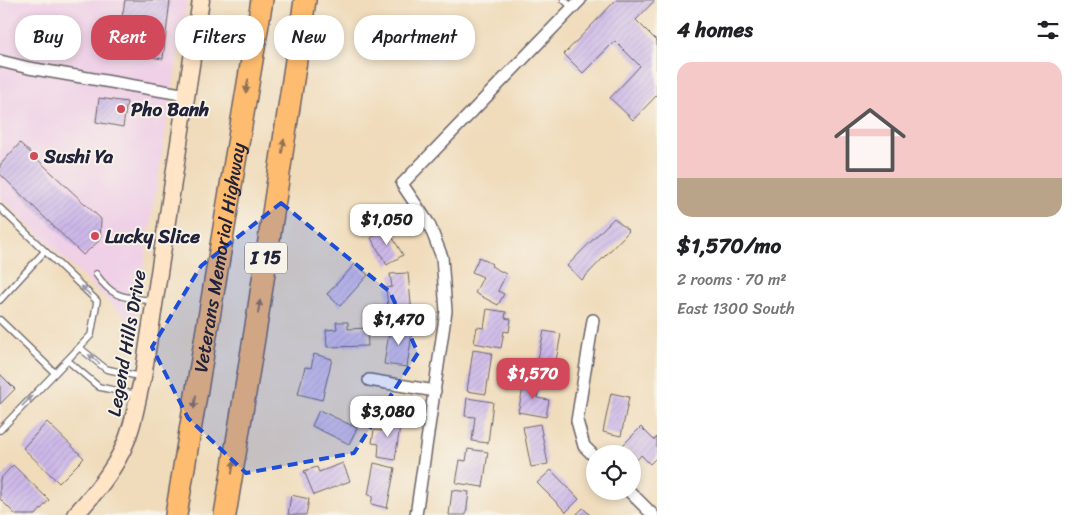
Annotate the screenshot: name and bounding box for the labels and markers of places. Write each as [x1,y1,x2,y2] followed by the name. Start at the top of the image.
[131,93,209,126] place label: Pho Banh
[115,103,127,115] marker: Pho Banh
[43,140,113,173] place label: Sushi Ya
[28,150,40,162] marker: Sushi Ya
[346,204,428,246] pin: $1,050
[105,220,200,253] place label: Lucky Slice
[89,230,101,242] marker: Lucky Slice
[358,304,440,346] pin: $1,470
[492,358,574,400] pin: $1,570
[347,396,429,438] pin: $3,080

